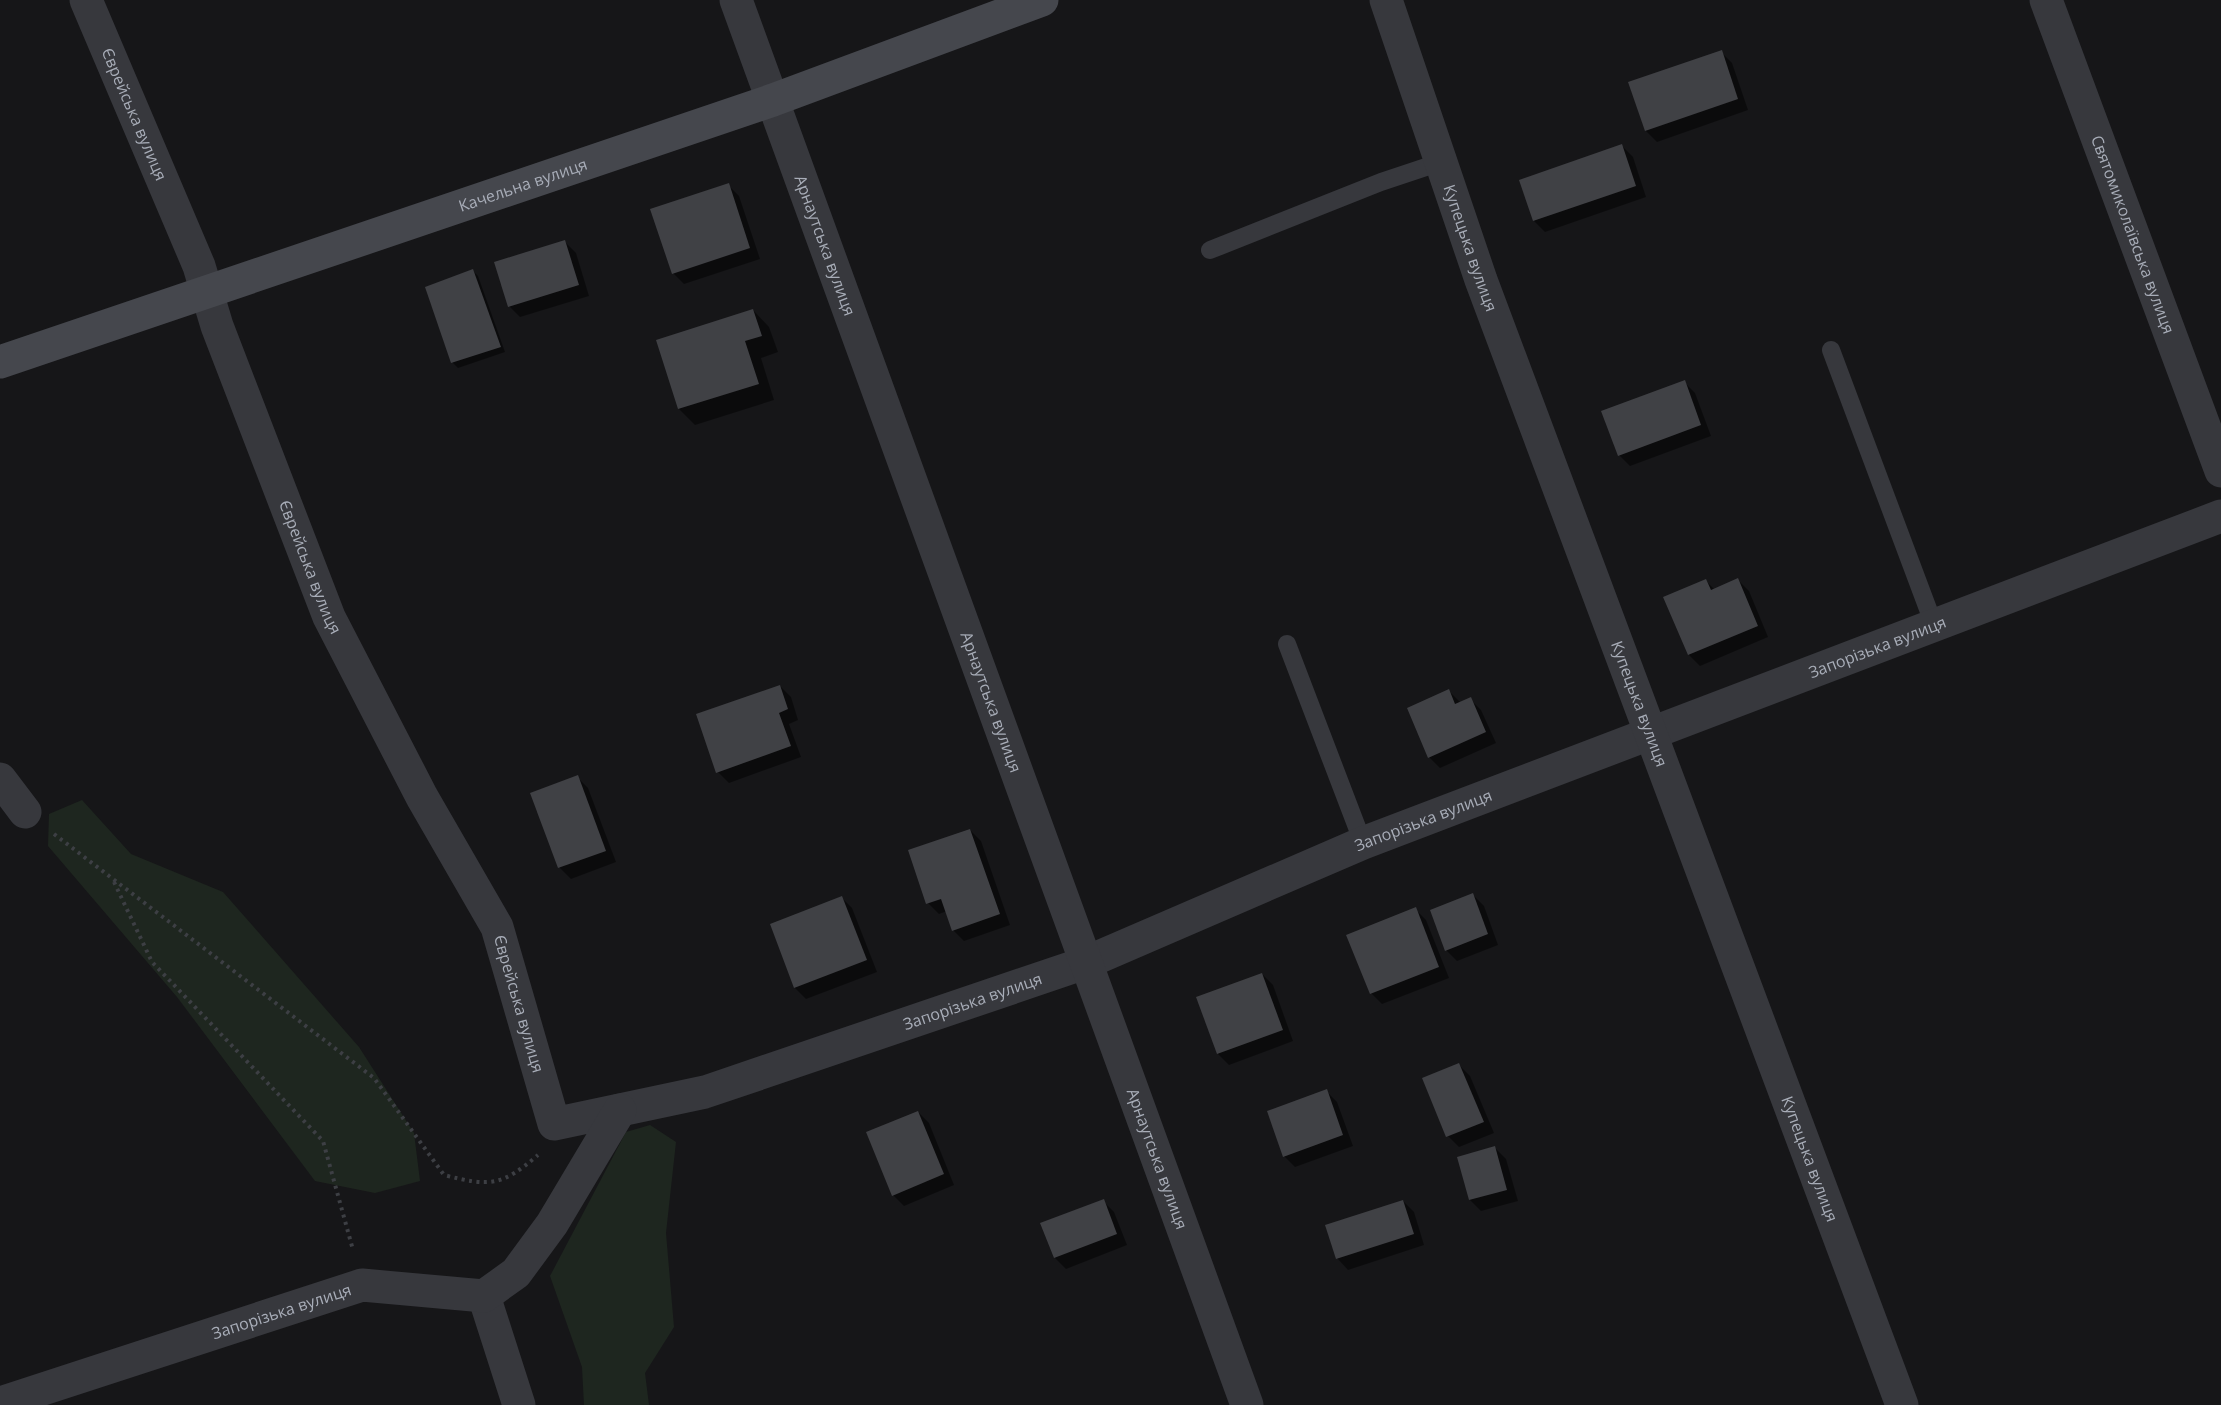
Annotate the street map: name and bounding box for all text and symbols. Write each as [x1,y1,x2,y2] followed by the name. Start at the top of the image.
[97,44,172,184] street label: Єврейська вулиця
[2086,132,2180,337] street label: Святомиколаївська вулиця
[456,153,590,217] street label: Качельна вулиця
[790,172,861,319] street label: Арнаутська вулиця
[1438,182,1503,315] street label: Купецька вулиця
[274,497,347,638] street label: Єврейська вулиця
[1805,611,1949,683] street label: Запорізька вулиця
[956,629,1027,775] street label: Арнаутська вулиця
[1606,638,1673,770] street label: Купецька вулиця
[1351,784,1495,856] street label: Запорізька вулиця
[489,932,550,1075] street label: Єврейська вулиця
[900,967,1045,1035] street label: Запорізька вулиця
[1122,1085,1193,1232] street label: Арнаутська вулиця
[1776,1093,1843,1225] street label: Купецька вулиця
[209,1278,354,1344] street label: Запорізька вулиця

